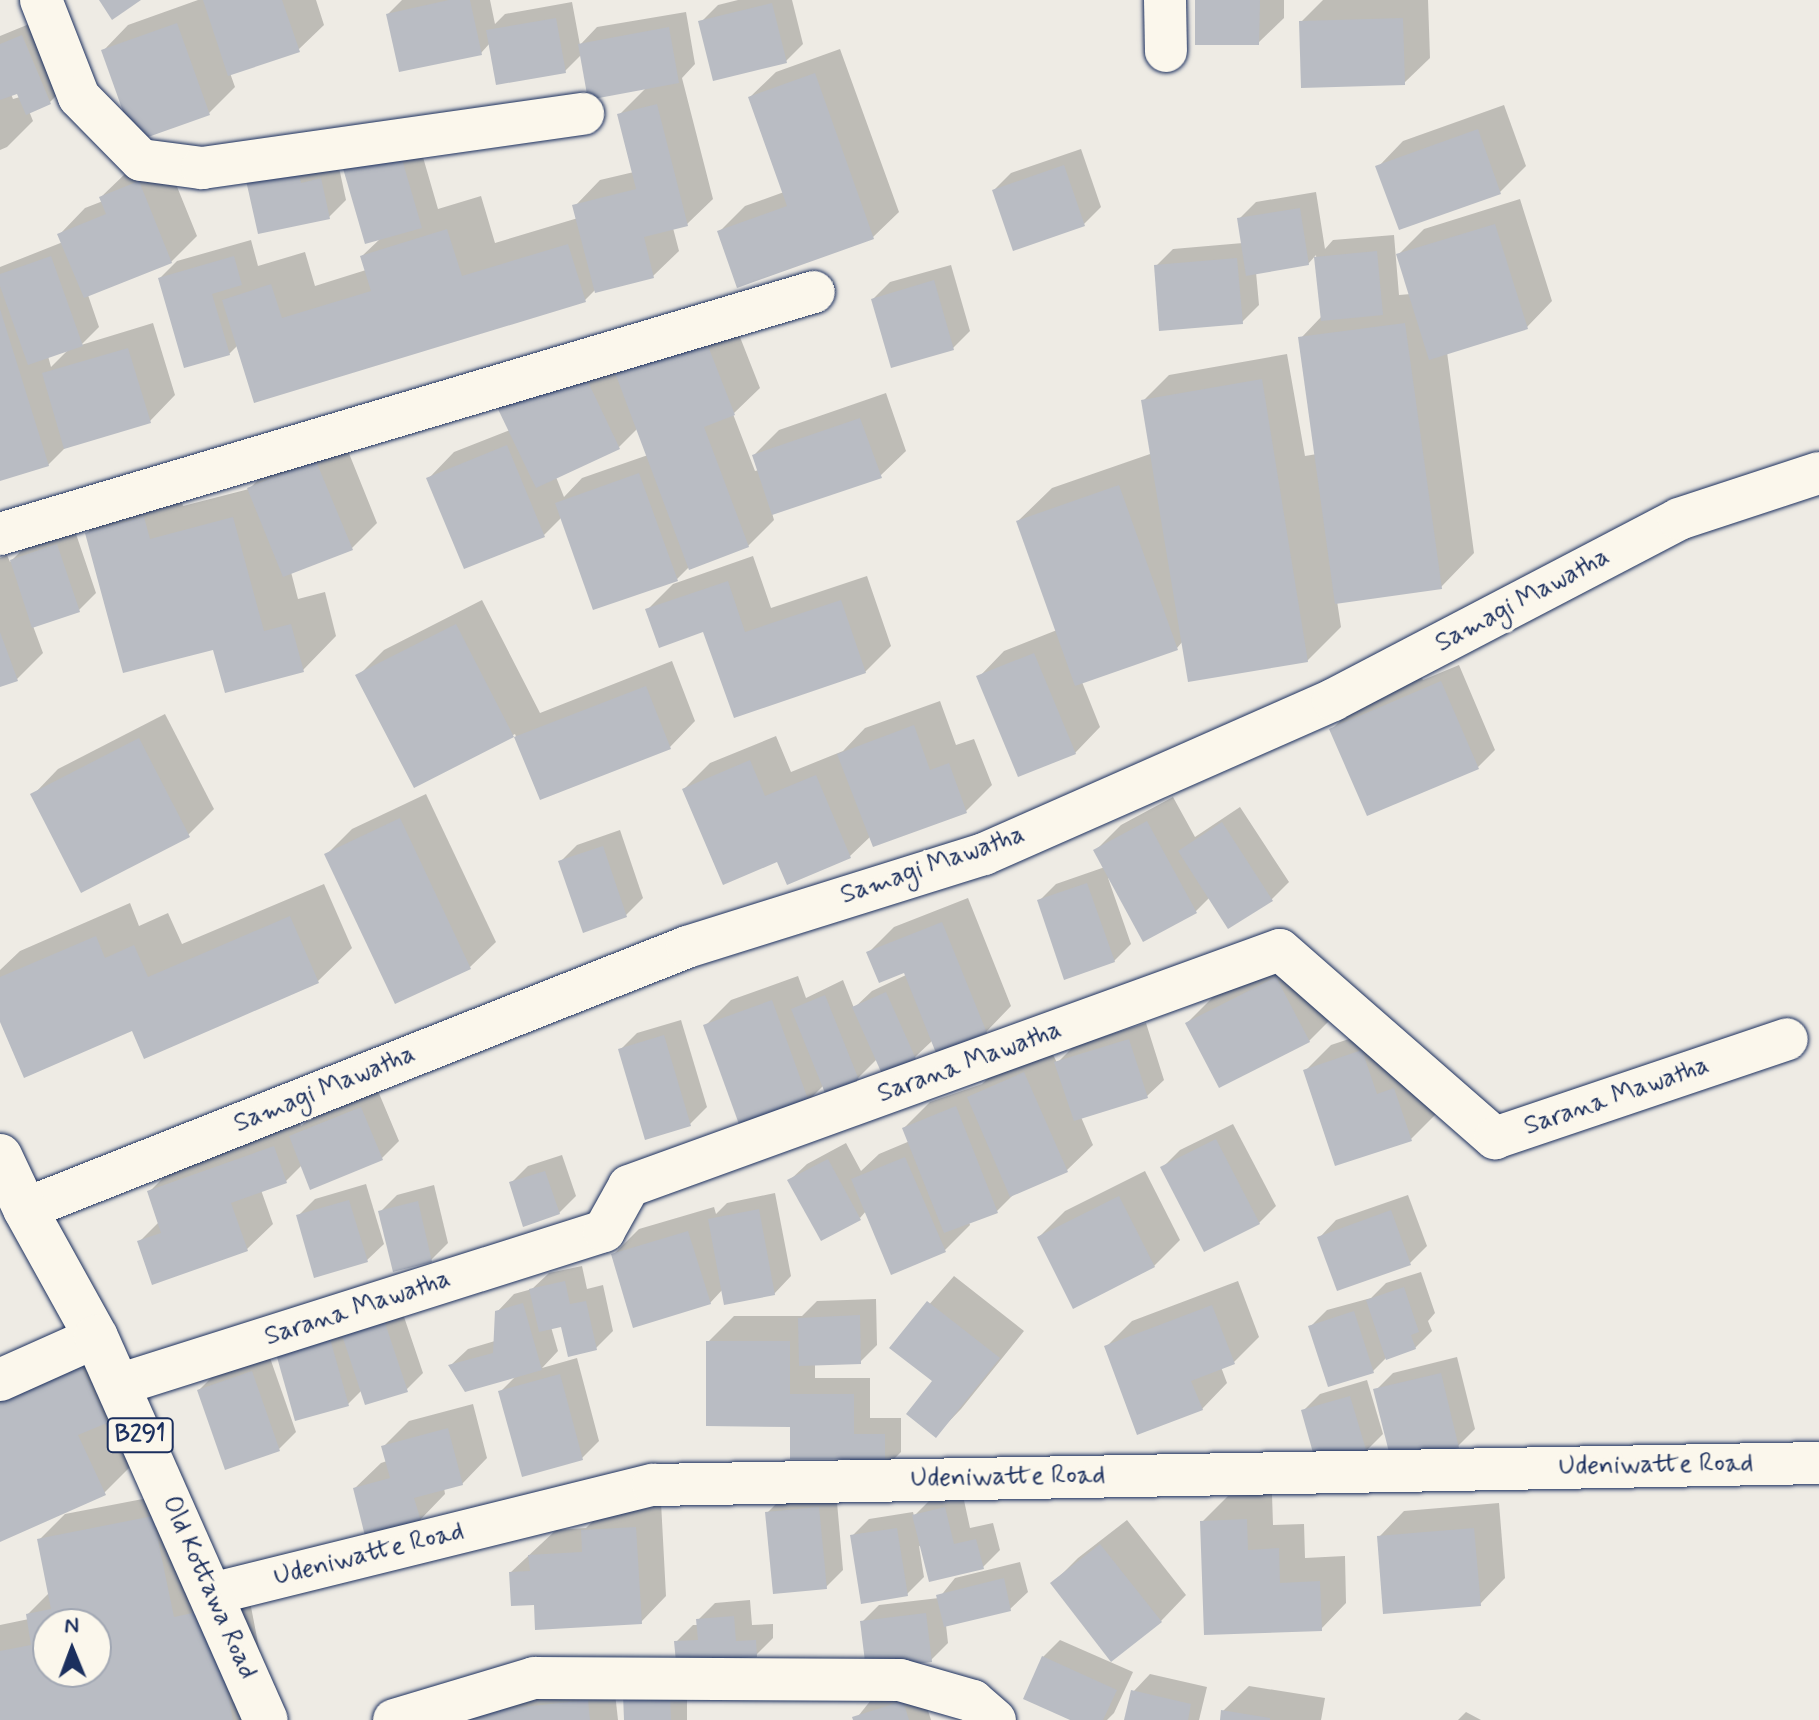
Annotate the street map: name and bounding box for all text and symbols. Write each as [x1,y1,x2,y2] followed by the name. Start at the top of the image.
[1431,542,1615,660] street label: Samagi Mawatha
[837,820,1029,912] street label: Samagi Mawatha
[874,1015,1066,1111] street label: Sarana Mawatha
[230,1039,420,1141] street label: Samagi Mawatha
[1520,1051,1714,1143] street label: Sarana Mawatha
[261,1264,455,1354] street label: Sarana Mawatha
[106,1415,174,1455] road number: B291
[1559,1449,1753,1483] street label: Udeniwatte Road
[911,1461,1105,1495] street label: Udeniwatte Road
[153,1490,263,1686] street label: Old Kottawa Road
[272,1517,466,1593] street label: Udeniwatte Road
[32,1608,112,1688] north arrow
[64,1612,79,1640] text: N

